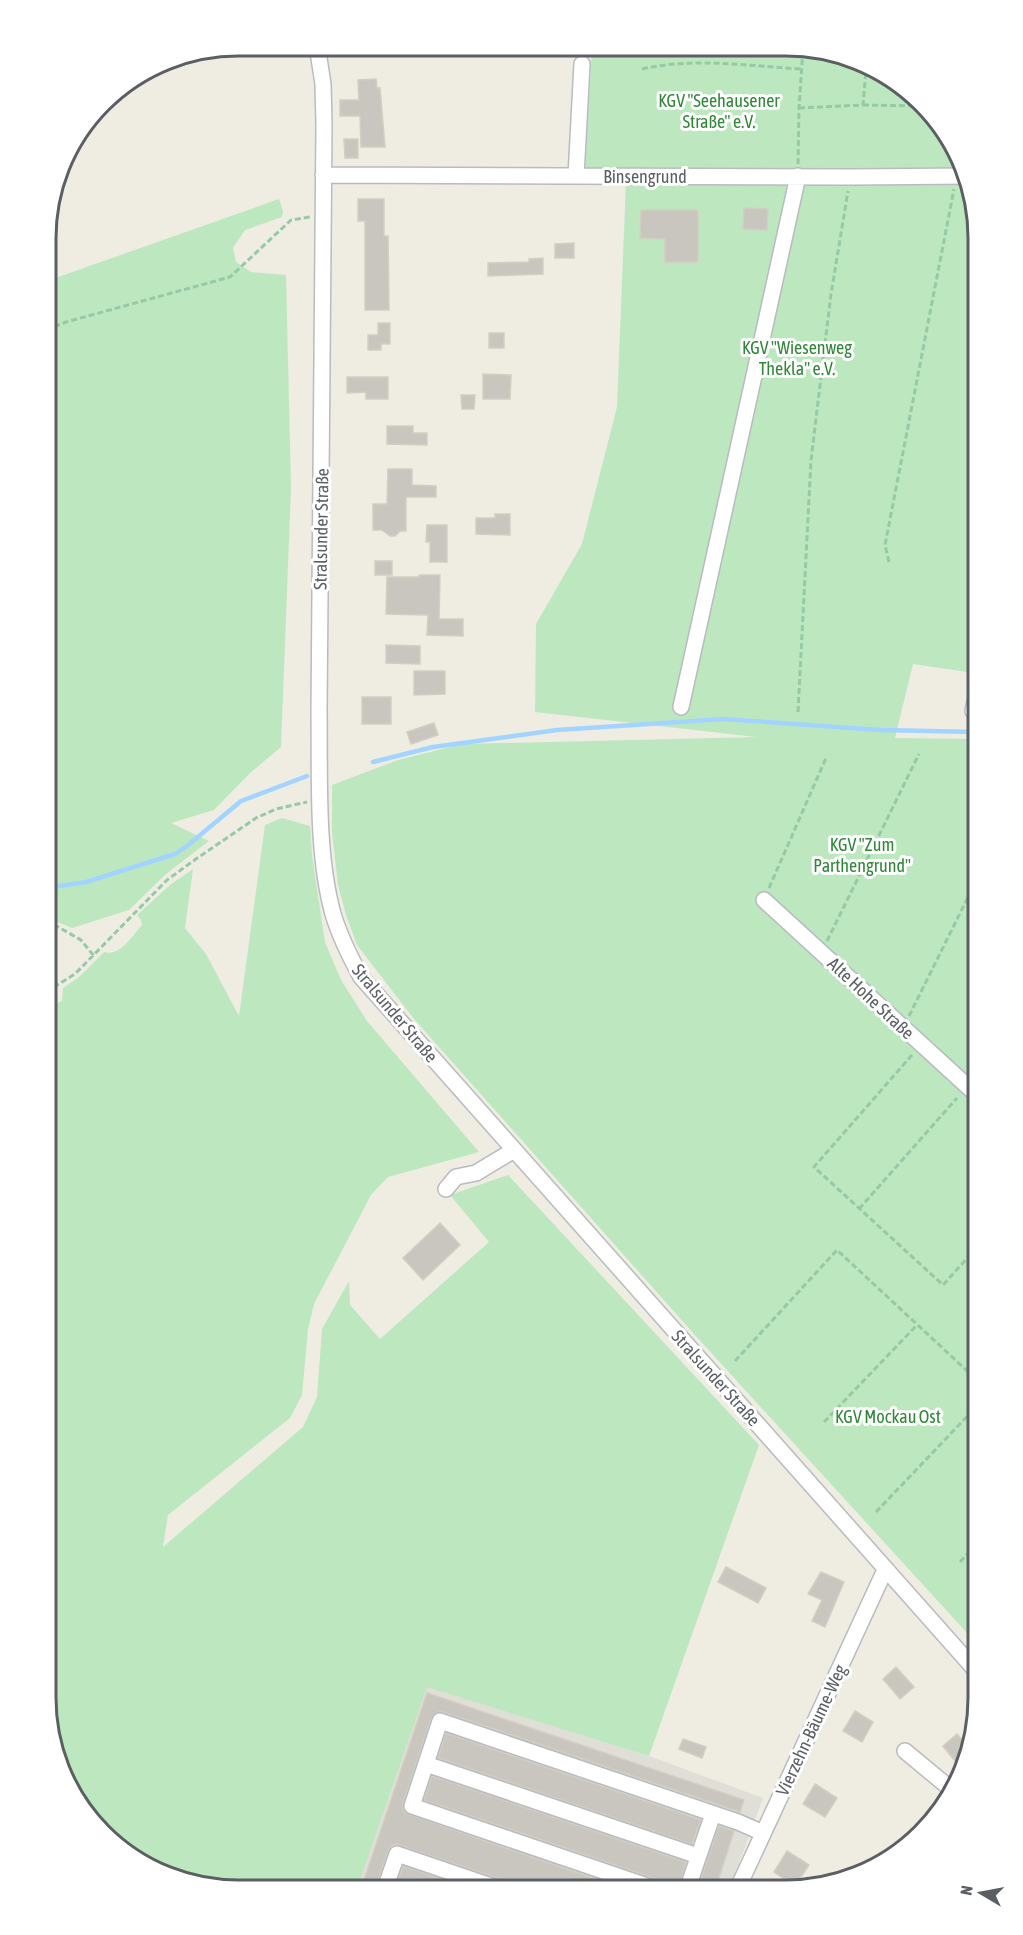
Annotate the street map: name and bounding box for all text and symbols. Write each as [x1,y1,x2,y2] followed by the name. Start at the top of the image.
[658,90,780,132] park label: KGV "Seehausener Straße" e.V.
[603,166,687,187] street label: Binsengrund
[742,337,852,379] park label: KGV "Wiesenweg Thekla" e.V.
[309,468,333,590] street label: Stralsunder Straße
[813,834,911,876] park label: KGV "Zum Parthengrund"
[824,953,918,1043] street label: Alte Hohe Straße
[348,960,442,1066] street label: Stralsunder Straße
[667,1326,765,1430] street label: Stralsunder Straße
[835,1406,941,1427] park label: KGV Mockau Ost
[771,1661,851,1799] street label: Vierzehn-Bäume-Weg
[951,1863,1011,1923] north arrow
[957,1884,976,1897] text: N

